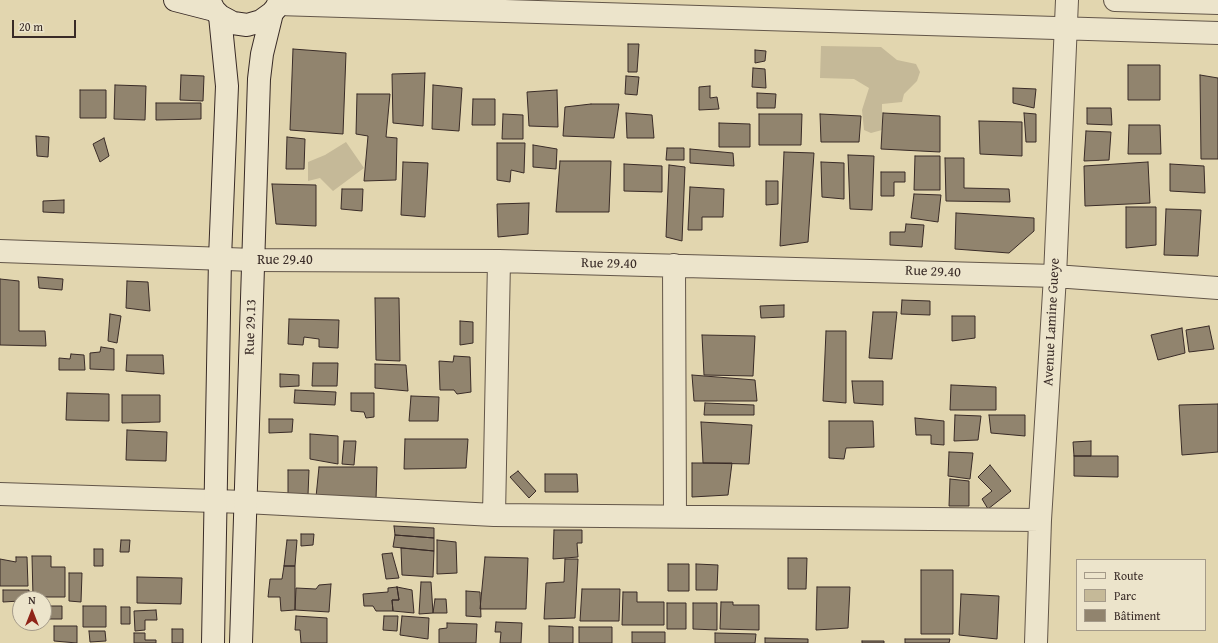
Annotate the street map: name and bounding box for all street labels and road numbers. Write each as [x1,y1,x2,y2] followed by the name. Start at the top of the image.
[257,252,313,268] street label: Rue 29.40
[581,255,637,273] street label: Rue 29.40
[1040,258,1064,386] street label: Avenue Lamine Gueye
[905,263,961,281] street label: Rue 29.40
[242,299,260,355] street label: Rue 29.13

